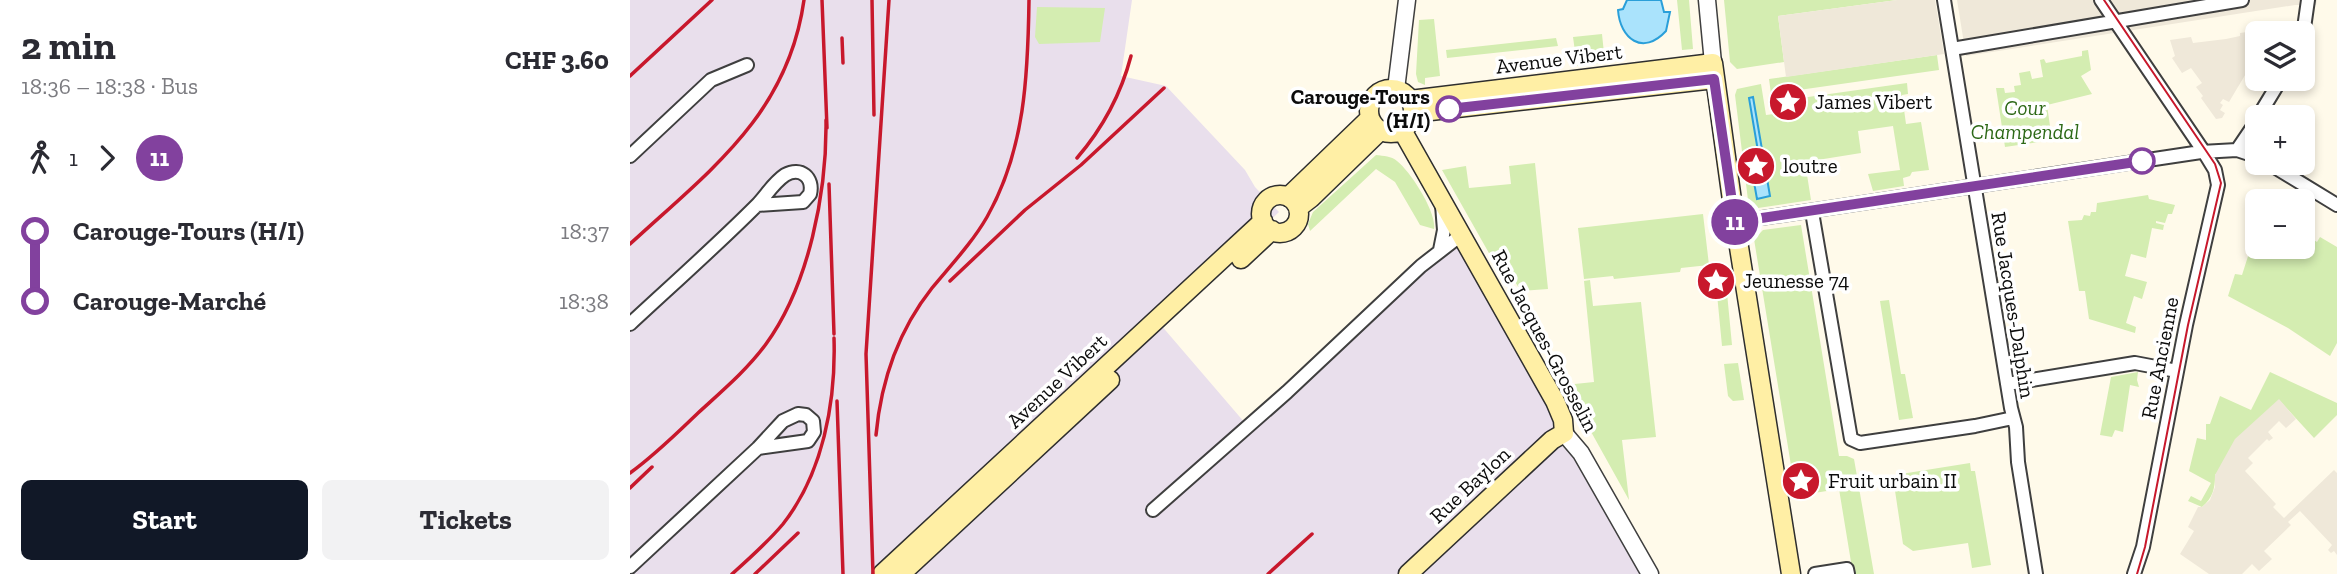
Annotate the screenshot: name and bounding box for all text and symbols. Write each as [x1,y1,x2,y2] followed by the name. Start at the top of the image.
[2245,21,2315,259] map controls
[2245,21,2315,91] button: layers
[21,23,116,69] text: 2 min
[1494,38,1624,79] street label: Avenue Vibert
[505,44,609,76] text: CHF 3.60
[21,72,198,100] text: 18:36 – 18:38 · Bus
[1767,81,1809,123] place icon: James Vibert
[1291,84,1430,133] place label: Carouge-Tours (H/I)
[1815,89,1932,114] place label: James Vibert
[1971,95,2079,144] park label: Cour Champendal
[1436,96,1462,122] marker: Carouge-Tours (H/I)
[2245,105,2315,175] button: +
[21,139,59,177] icon: walk
[88,139,126,177] icon: forward
[150,143,169,172] text: 11
[69,144,78,172] text: 1
[1735,145,1777,187] place icon: loutre
[2129,148,2155,174] unlabelled marker
[1783,153,1838,178] place label: loutre
[2245,189,2315,259] button: −
[1704,199,1766,245] line badge: 11
[1725,207,1745,236] text: 11
[1986,210,2041,400] street label: Rue Jacques-Dalphin
[73,215,304,247] text: Carouge-Tours (H/I)
[561,217,609,245] text: 18:37
[1487,245,1604,436] street label: Rue Jacques-Grosselin
[1695,260,1737,302] place icon: Jeunesse 74
[1743,268,1849,293] place label: Jeunesse 74
[73,285,266,317] text: Carouge-Marché
[559,287,609,315] text: 18:38
[2135,295,2184,421] street label: Rue Ancienne
[1002,328,1112,433] street label: Avenue Vibert
[1424,441,1515,528] street label: Rue Baylon
[1780,460,1822,502] place icon: Fruit urbain II
[1828,468,1957,493] place label: Fruit urbain II
[21,480,308,560] button: Start
[322,480,609,560] button: Tickets

